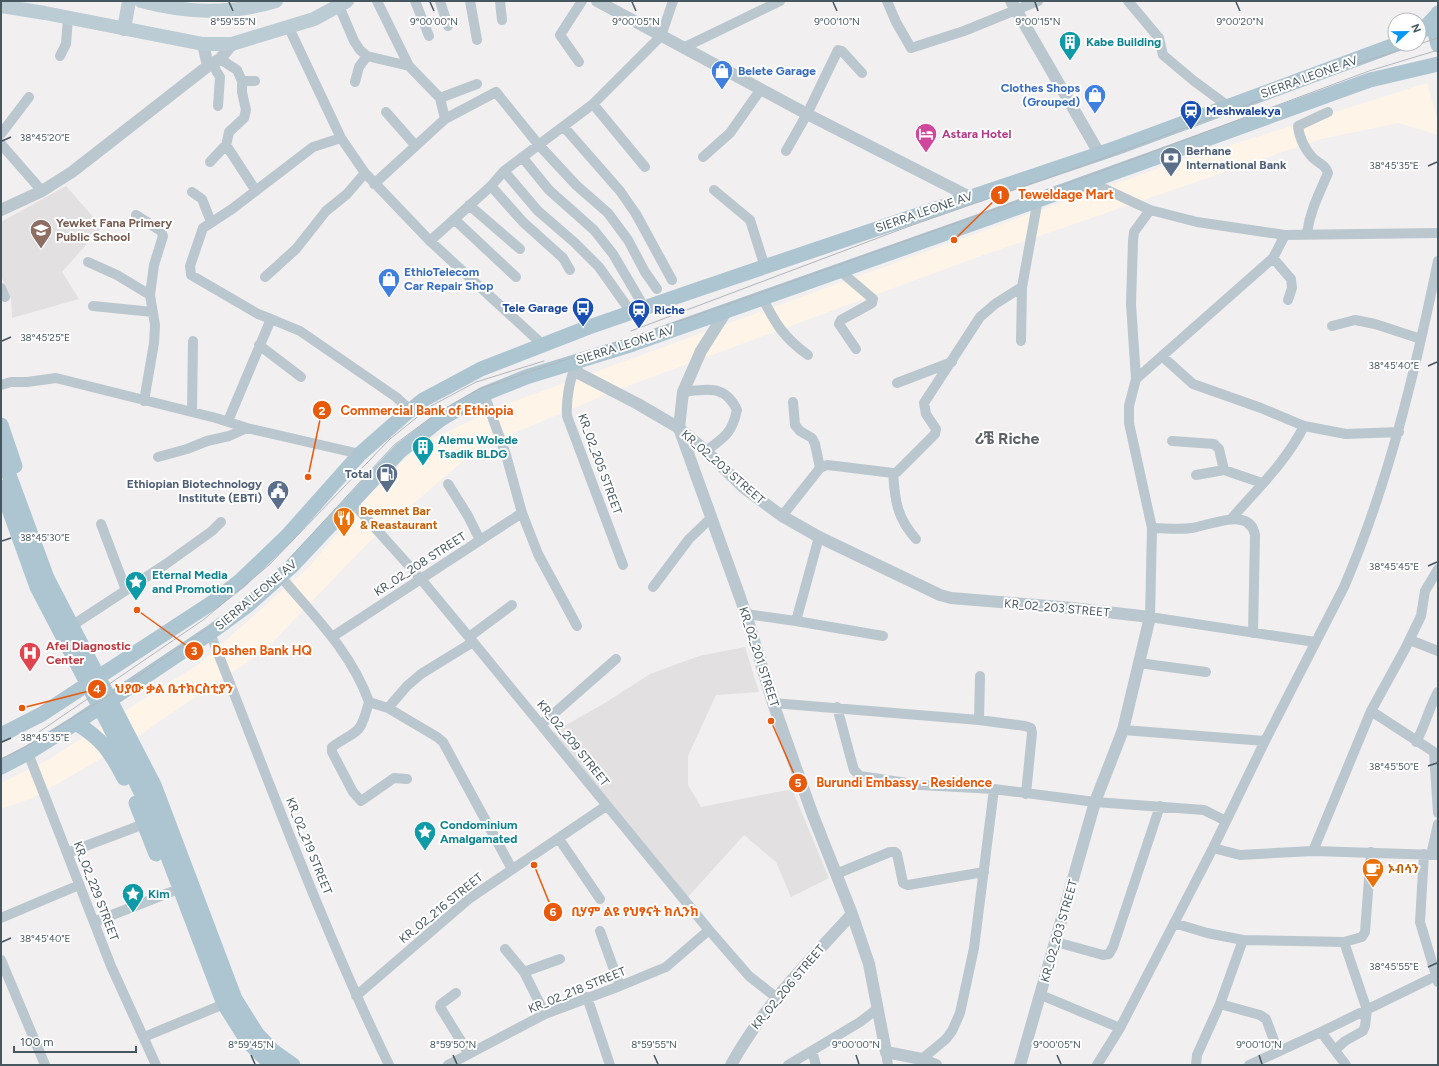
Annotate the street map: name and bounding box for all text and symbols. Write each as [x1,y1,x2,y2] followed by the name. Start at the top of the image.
[1387,12,1427,52] north arrow
[210,15,256,28] text: 8°59'55"N
[410,15,458,28] text: 9°00'00"N
[612,15,660,28] text: 9°00'05"N
[814,15,860,28] text: 9°00'10"N
[1016,15,1061,28] text: 9°00'15"N
[1216,15,1264,28] text: 9°00'20"N
[1408,22,1423,35] text: N
[1057,29,1083,62] building icon: Kabe Building
[1086,35,1161,49] place label: Kabe Building
[1259,53,1360,101] street label: SIERRA LEONE AV
[709,58,735,91] shop icon: Belete Garage
[738,64,816,78] place label: Belete Garage
[1001,81,1080,109] place label: Clothes Shops (Grouped)
[1082,82,1108,115] shop icon: Clothes Shops (Grouped)
[1178,98,1204,131] station icon: Meshwalekya
[1206,104,1281,118] place label: Meshwalekya
[913,121,939,154] hotel icon: Astara Hotel
[942,127,1011,141] place label: Astara Hotel
[20,131,70,144] text: 38°45'20"E
[1186,144,1287,172] place label: Berhane International Bank
[1158,145,1184,178] bank icon: Berhane International Bank
[1369,159,1419,172] text: 38°45'35"E
[990,182,1122,207] callout: Teweldage Mart
[1018,187,1114,202] text: Teweldage Mart
[997,188,1003,202] text: 1
[874,189,975,235] street label: SIERRA LEONE AV
[56,216,172,244] place label: Yewket Fana Primery Public School
[28,217,54,250] school or university icon: Yewket Fana Primery Public School
[404,265,493,293] place label: EthioTelecom Car Repair Shop
[376,266,402,299] shop icon: EthioTelecom Car Repair Shop
[570,295,596,328] bus stop icon: Tele Garage
[626,297,652,330] station icon: Riche
[503,301,568,315] place label: Tele Garage
[654,303,685,317] place label: Riche
[574,322,676,367] street label: SIERRA LEONE AV
[20,331,70,344] text: 38°45'25"E
[1369,359,1420,372] text: 38°45'40"E
[312,398,521,423] callout: Commercial Bank of Ethiopia
[340,403,514,418] text: Commercial Bank of Ethiopia
[319,404,326,418] text: 2
[575,412,625,517] street label: KR_02_205 STREET
[678,427,768,507] street label: KR_02_203 STREET
[975,429,1039,448] district label: ሪቼ Riche
[438,433,518,461] place label: Alemu Wolede Tsadik BLDG
[410,434,436,467] building icon: Alemu Wolede Tsadik BLDG
[374,461,400,494] fuel station icon: Total
[345,467,372,481] place label: Total
[127,477,262,505] place label: Ethiopian Biotechnology Institute (EBTi)
[265,478,291,511] public building icon: Ethiopian Biotechnology Institute (EBTi)
[360,504,438,532] place label: Beemnet Bar & Reastaurant
[331,505,357,538] restaurant icon: Beemnet Bar & Reastaurant
[371,529,469,599] street label: KR_02_208 STREET
[20,531,70,544] text: 38°45'30"E
[213,556,300,633] street label: SIERRA LEONE AV
[1369,560,1419,573] text: 38°45'45"E
[152,568,233,596] place label: Eternal Media and Promotion
[123,569,149,602] place icon: Eternal Media and Promotion
[1004,596,1111,620] street label: KR_02_203 STREET
[736,605,782,709] street label: KR_02_201 STREET
[184,638,320,663] callout: Dashen Bank HQ
[46,639,131,667] place label: Afei Diagnostic Center
[17,640,43,673] hospital icon: Afei Diagnostic Center
[212,643,312,658] text: Dashen Bank HQ
[191,644,198,658] text: 3
[87,676,241,701] callout: ህያው ቃል ቤተክርስቲያን
[115,681,233,696] text: ህያው ቃል ቤተክርስቲያን
[93,682,101,696] text: 4
[534,697,612,789] street label: KR_02_209 STREET
[20,731,70,744] text: 38°45'35"E
[1369,760,1419,773] text: 38°45'50"E
[788,770,1000,795] callout: Burundi Embassy - Residence
[816,775,992,790] text: Burundi Embassy - Residence
[795,776,802,790] text: 5
[283,795,335,897] street label: KR_02_219 STREET
[440,818,517,846] place label: Condominium Amalgamated
[412,819,438,852] place icon: Condominium Amalgamated
[71,839,122,943] street label: KR_02_229 STREET
[1360,856,1386,889] cafe icon: ኦብሳን
[1388,862,1419,876] place label: ኦብሳን
[396,870,486,946] street label: KR_02_216 STREET
[1038,878,1080,984] street label: KR_02_203 STREET
[120,881,146,914] place icon: Kim
[148,887,170,901] place label: Kim
[543,899,706,924] callout: ቢሃም ልዩ የህፃናት ክሊንክ
[571,904,699,919] text: ቢሃም ልዩ የህፃናት ክሊንክ
[550,905,557,919] text: 6
[20,932,71,945] text: 38°45'40"E
[748,942,828,1032] street label: KR_02_206 STREET
[1369,960,1419,973] text: 38°45'55"E
[526,964,628,1016] street label: KR_02_218 STREET
[14,1028,136,1054] scale bar
[20,1035,54,1049] text: 100 m
[228,1038,274,1051] text: 8°59'45"N
[430,1038,476,1051] text: 8°59'50"N
[631,1038,677,1051] text: 8°59'55"N
[832,1038,880,1051] text: 9°00'00"N
[1033,1038,1081,1051] text: 9°00'05"N
[1236,1038,1282,1051] text: 9°00'10"N

